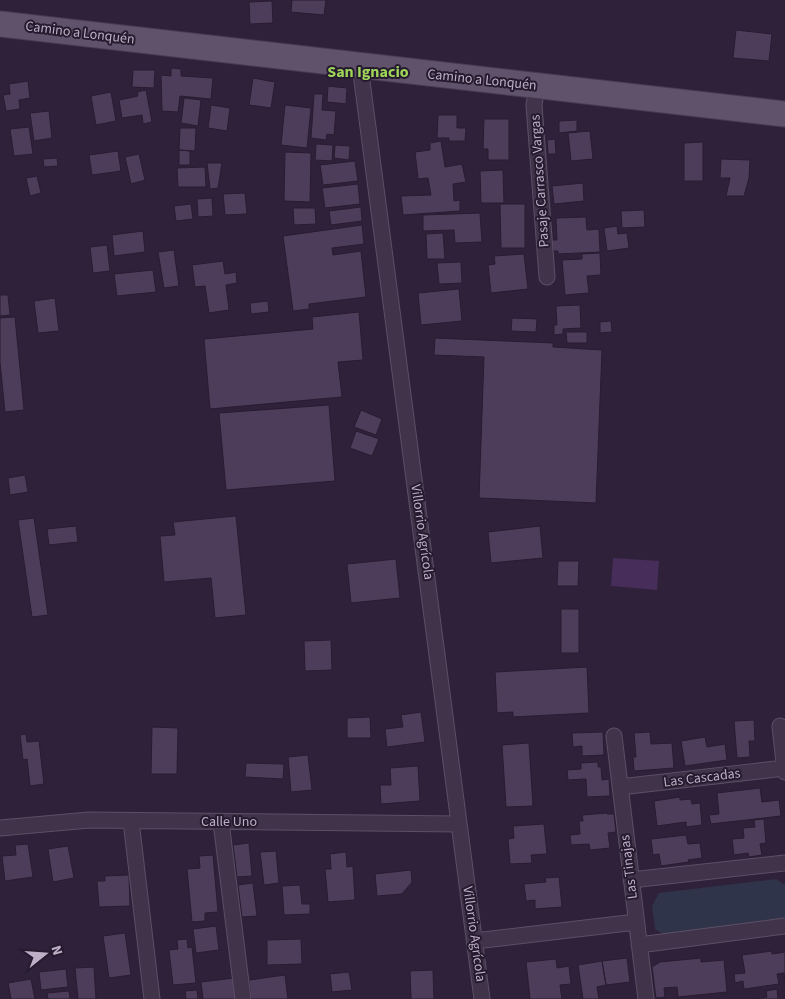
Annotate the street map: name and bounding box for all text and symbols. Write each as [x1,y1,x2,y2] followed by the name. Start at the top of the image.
[24,16,136,50] street label: Camino a Lonquén
[327,61,409,83] district label: San Ignacio
[426,64,538,96] street label: Camino a Lonquén
[525,114,555,248] street label: Pasaje Carrasco Vargas
[405,483,439,581] street label: Villorrio Agrícola
[662,763,742,793] street label: Las Cascadas
[201,812,257,832] street label: Calle Uno
[615,834,643,900] street label: Las Tinajas
[457,885,491,983] street label: Villorrio Agrícola
[20,929,70,979] north arrow
[46,943,67,958] text: N

